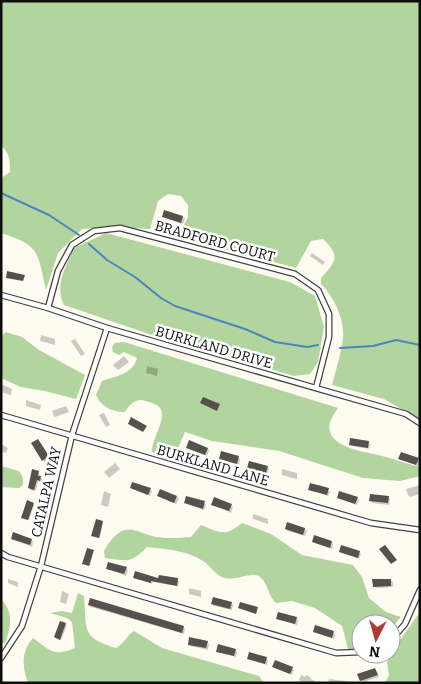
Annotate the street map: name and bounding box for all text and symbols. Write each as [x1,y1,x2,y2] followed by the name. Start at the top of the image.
[153,217,277,266] street label: BRADFORD COURT
[153,323,274,372] street label: BURKLAND DRIVE
[155,441,271,490] street label: BURKLAND LANE
[28,445,65,539] street label: CATALPA WAY
[351,614,401,664] north arrow
[368,642,381,660] text: N

